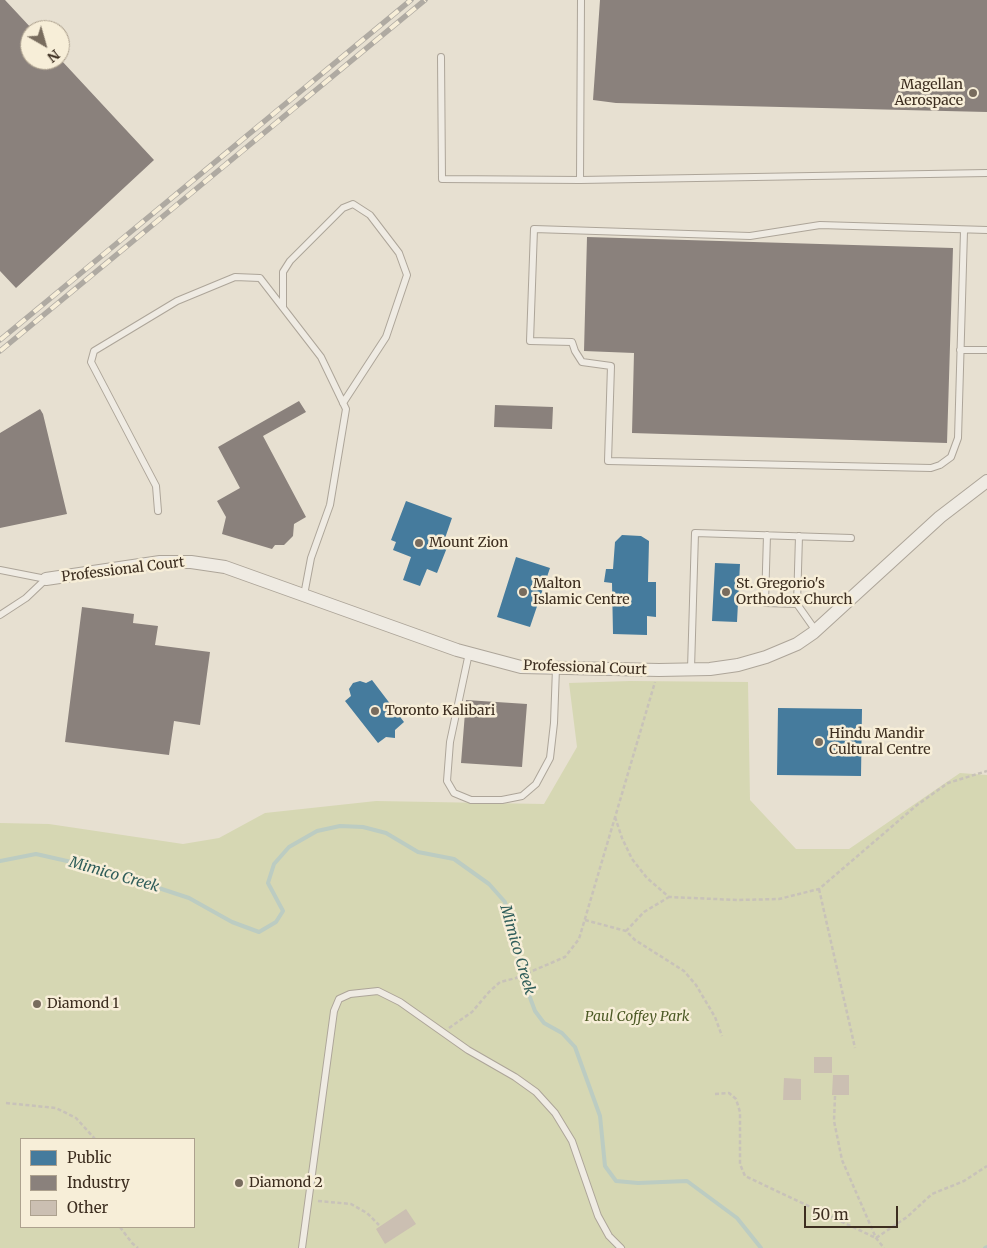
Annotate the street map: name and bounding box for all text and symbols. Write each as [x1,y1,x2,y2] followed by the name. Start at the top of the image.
[20,20,70,70] north arrow
[44,46,64,67] text: N
[894,77,963,110] place label: Magellan Aerospace
[967,87,979,99] marker: Magellan Aerospace
[429,535,508,551] place label: Mount Zion
[413,537,425,549] marker: Mount Zion
[60,554,186,586] street label: Professional Court
[533,576,629,608] place label: Malton Islamic Centre
[736,576,852,608] place label: St. Gregorio's Orthodox Church
[517,586,529,598] marker: Malton Islamic Centre
[720,586,732,598] marker: St. Gregorio's Orthodox Church
[523,657,647,679] street label: Professional Court
[385,703,495,719] place label: Toronto Kalibari
[369,705,381,717] marker: Toronto Kalibari
[829,726,931,759] place label: Hindu Mandir Cultural Centre
[813,736,825,748] marker: Hindu Mandir Cultural Centre
[67,854,161,896] water label: Mimico Creek
[496,903,538,997] water label: Mimico Creek
[47,996,119,1012] place label: Diamond 1
[31,998,43,1010] marker: Diamond 1
[585,1009,689,1025] park label: Paul Coffey Park
[20,1138,195,1228] legend
[67,1148,112,1167] text: Public
[67,1173,130,1192] text: Industry
[249,1175,323,1191] place label: Diamond 2
[233,1177,245,1189] marker: Diamond 2
[807,1196,901,1228] scale bar
[67,1198,108,1217] text: Other
[812,1205,849,1224] text: 50 m

